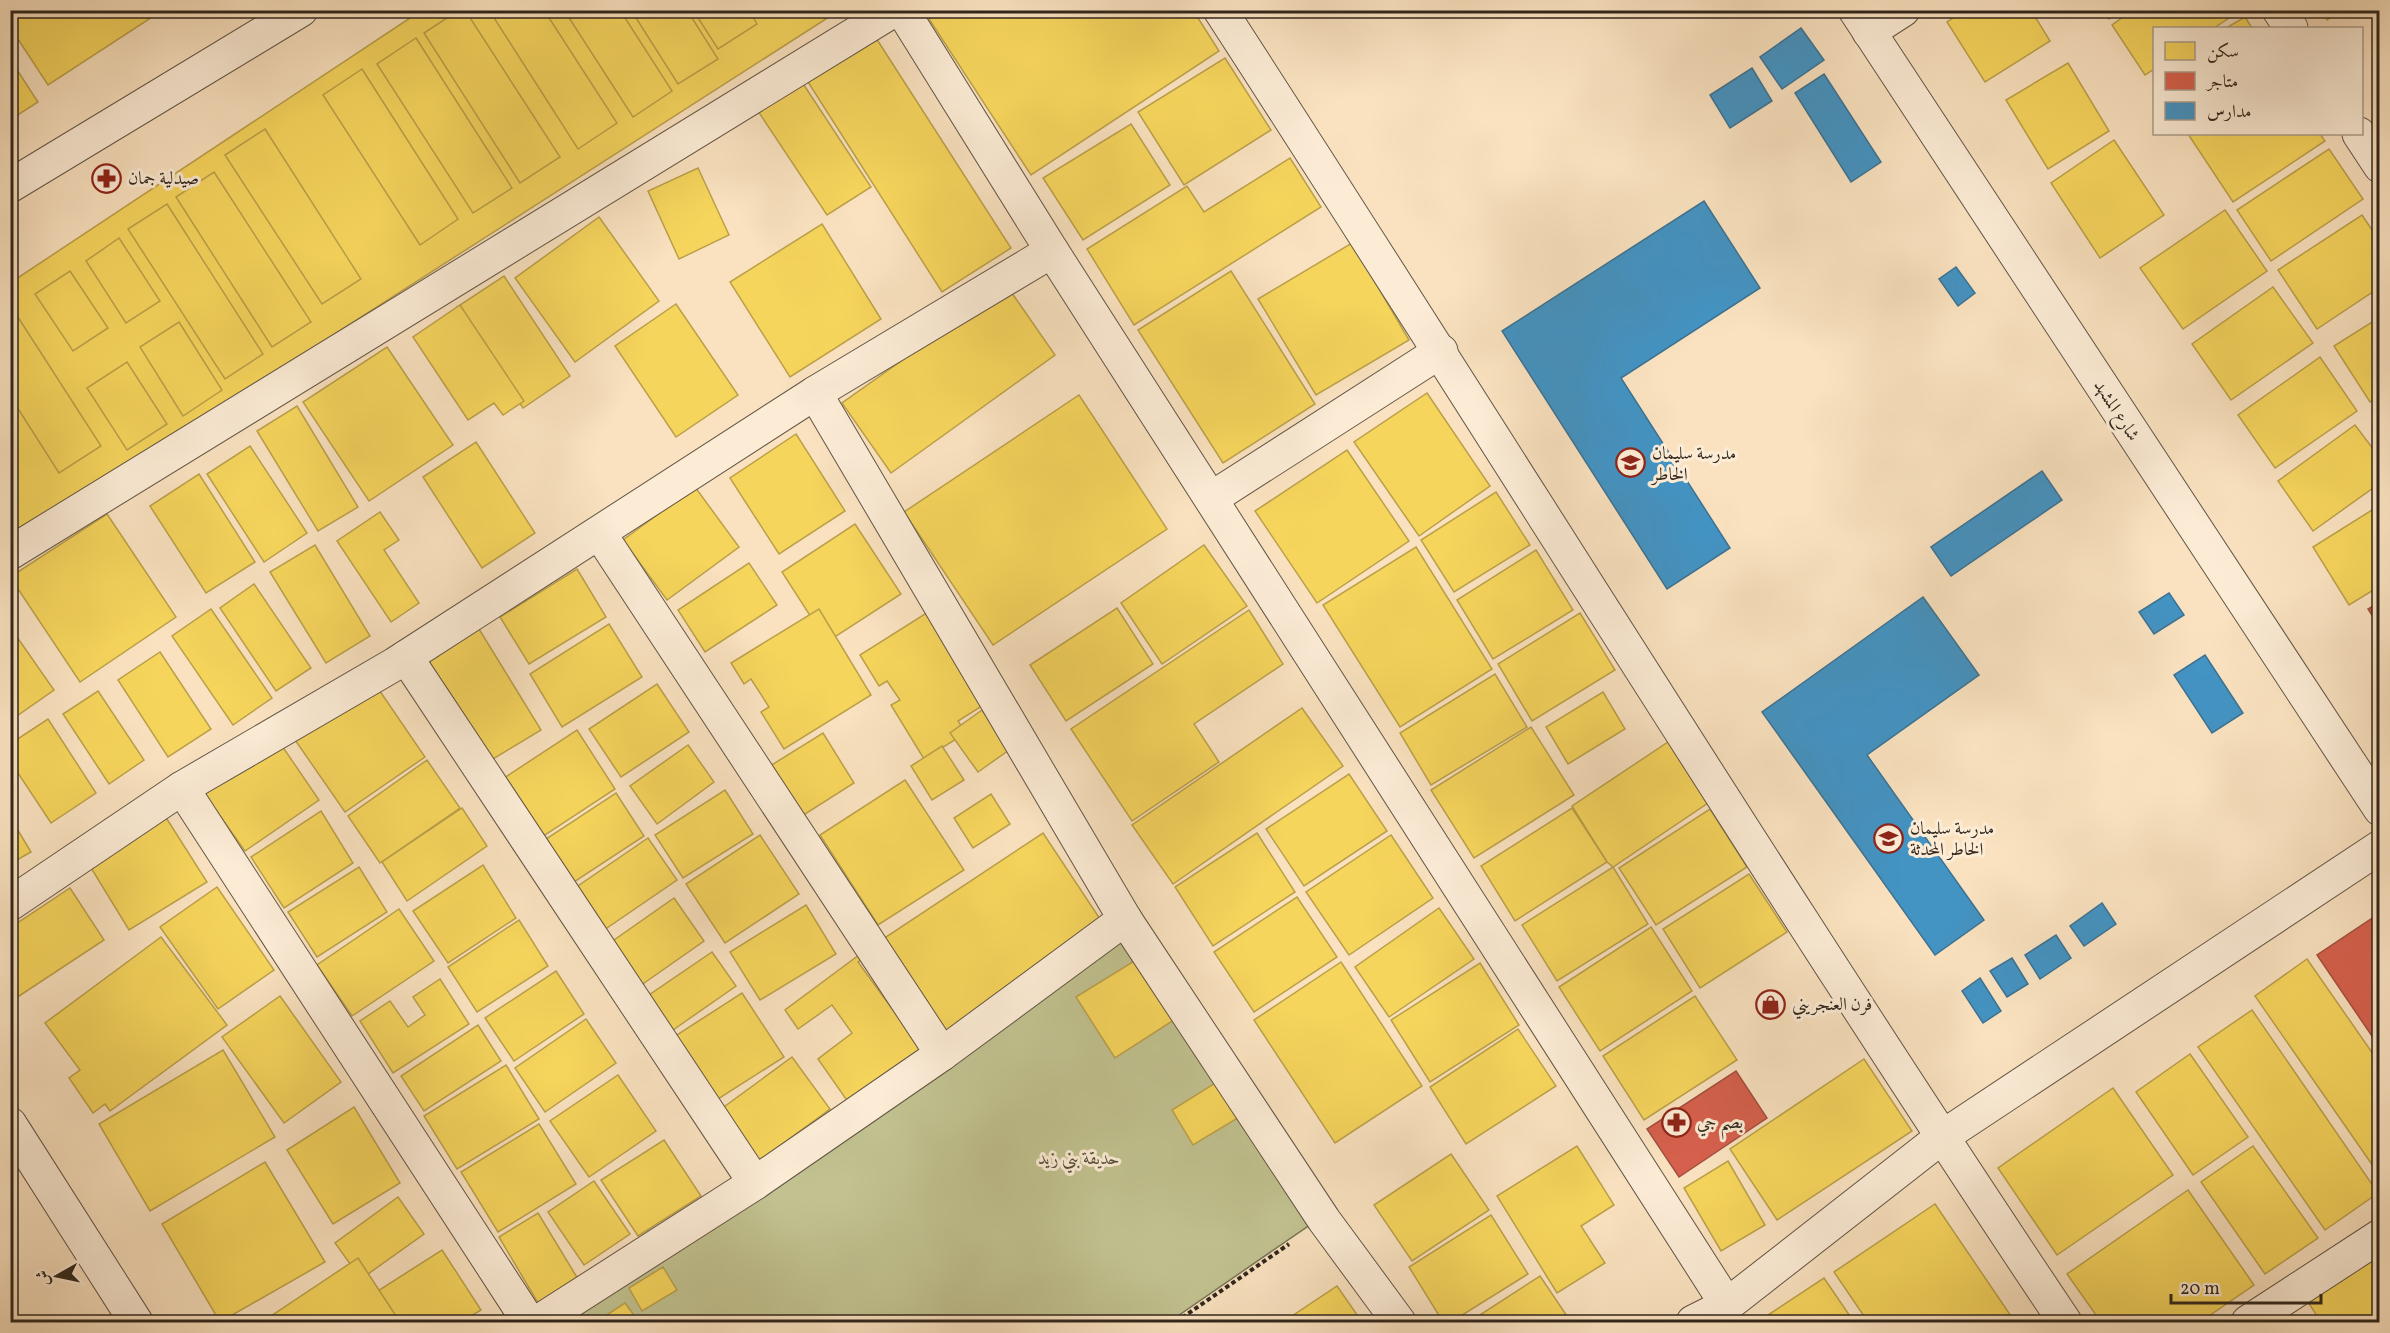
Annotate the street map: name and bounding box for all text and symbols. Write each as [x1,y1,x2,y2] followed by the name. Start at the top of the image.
[2153,27,2363,135] legend
[2207,40,2239,65] text: سكن
[2205,70,2238,95] text: متاجر
[2207,100,2251,125] text: مدارس
[91,162,123,194] pharmacy icon: صيدلية جمان
[128,167,199,192] place label: صيدلية جمان
[2086,375,2145,447] street label: شارع المشهد
[1650,442,1736,488] place label: مدرسة سليمان الخاطر
[1615,447,1647,479] school or university icon: مدرسة سليمان الخاطر
[1910,817,1994,863] place label: مدرسة سليمان الخاطر المحدثة
[1873,822,1905,854] school or university icon: مدرسة سليمان الخاطر المحدثة
[1755,988,1787,1020] shop icon: فرن العنجريني
[1792,993,1872,1020] place label: فرن العنجريني
[1660,1106,1692,1138] pharmacy icon: بصم جي
[1697,1111,1743,1140] place label: بصم جي
[1038,1147,1120,1174] park label: حديقة بني زيد
[27,1246,87,1306] north arrow
[2171,1267,2321,1305] scale bar
[32,1268,56,1288] text: ش
[2180,1277,2220,1302] text: 20 m

